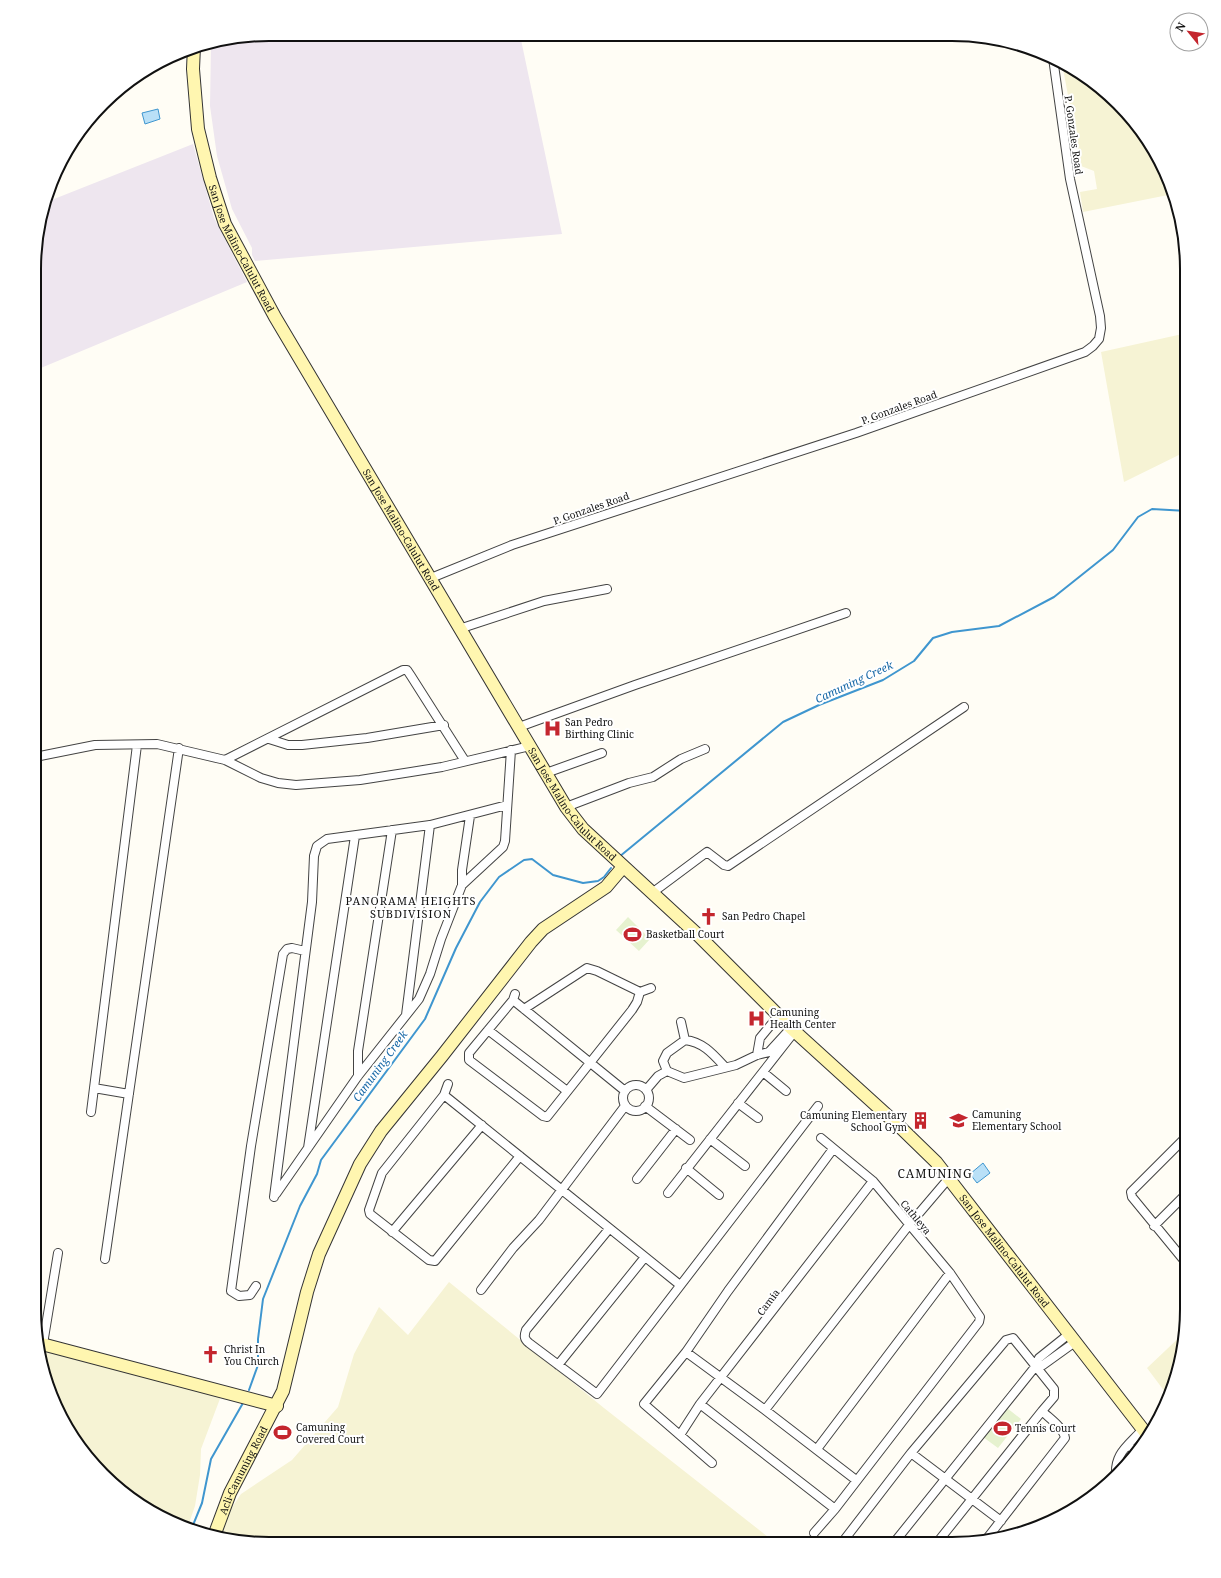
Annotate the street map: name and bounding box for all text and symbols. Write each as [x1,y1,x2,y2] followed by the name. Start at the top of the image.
[1169,12,1209,52] north arrow
[1171,19,1189,34] text: N
[1062,95,1086,175] street label: P. Gonzales Road
[206,183,278,314] street label: San Jose Malino-Calulut Road
[859,387,939,427] street label: P. Gonzales Road
[360,466,443,593] street label: San Jose Malino-Calulut Road
[551,488,631,528] street label: P. Gonzales Road
[812,657,896,706] water label: Camuning Creek
[565,715,634,741] place label: San Pedro Birthing Clinic
[542,718,562,738] hospital icon: San Pedro Birthing Clinic
[525,745,620,864] street label: San Jose Malino-Calulut Road
[345,893,477,921] district label: PANORAMA HEIGHTS SUBDIVISION
[699,906,719,926] church icon: San Pedro Chapel
[722,909,805,923] place label: San Pedro Chapel
[623,924,643,944] sports icon: Basketball Court
[646,927,725,941] place label: Basketball Court
[770,1005,836,1031] place label: Camuning Health Center
[747,1008,767,1028] hospital icon: Camuning Health Center
[349,1027,411,1104] water label: Camuning Creek
[972,1107,1061,1133] place label: Camuning Elementary School
[800,1108,908,1134] place label: Camuning Elementary School Gym
[949,1110,969,1130] school or university icon: Camuning Elementary School
[910,1111,930,1131] building icon: Camuning Elementary School Gym
[898,1165,972,1182] district label: CAMUNING
[956,1191,1053,1310] street label: San Jose Malino-Calulut Road
[897,1197,935,1238] street label: Cathleya
[753,1285,783,1318] street label: Camia
[223,1342,280,1368] place label: Christ In You Church
[201,1345,221,1365] church icon: Christ In You Church
[992,1418,1012,1438] sports icon: Tennis Court
[296,1420,365,1446] place label: Camuning Covered Court
[1015,1421,1076,1435] place label: Tennis Court
[273,1423,293,1443] sports icon: Camuning Covered Court
[216,1424,271,1516] street label: Acli-Camuning Road

